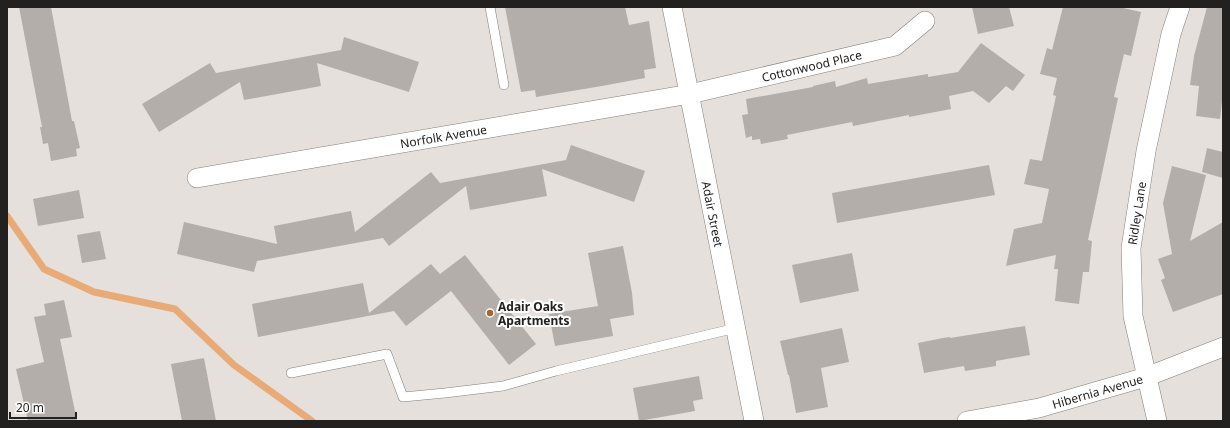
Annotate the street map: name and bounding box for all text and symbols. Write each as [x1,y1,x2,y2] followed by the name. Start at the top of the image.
[760,46,864,85] street label: Cottonwood Place
[399,120,488,152] street label: Norfolk Avenue
[698,180,728,249] street label: Adair Street
[1123,180,1150,246] street label: Ridley Lane
[498,298,570,329] place label: Adair Oaks Apartments
[485,308,495,318] marker: Adair Oaks Apartments
[1050,370,1145,412] street label: Hibernia Avenue
[10,394,76,420] scale bar
[16,399,44,416] text: 20 m

